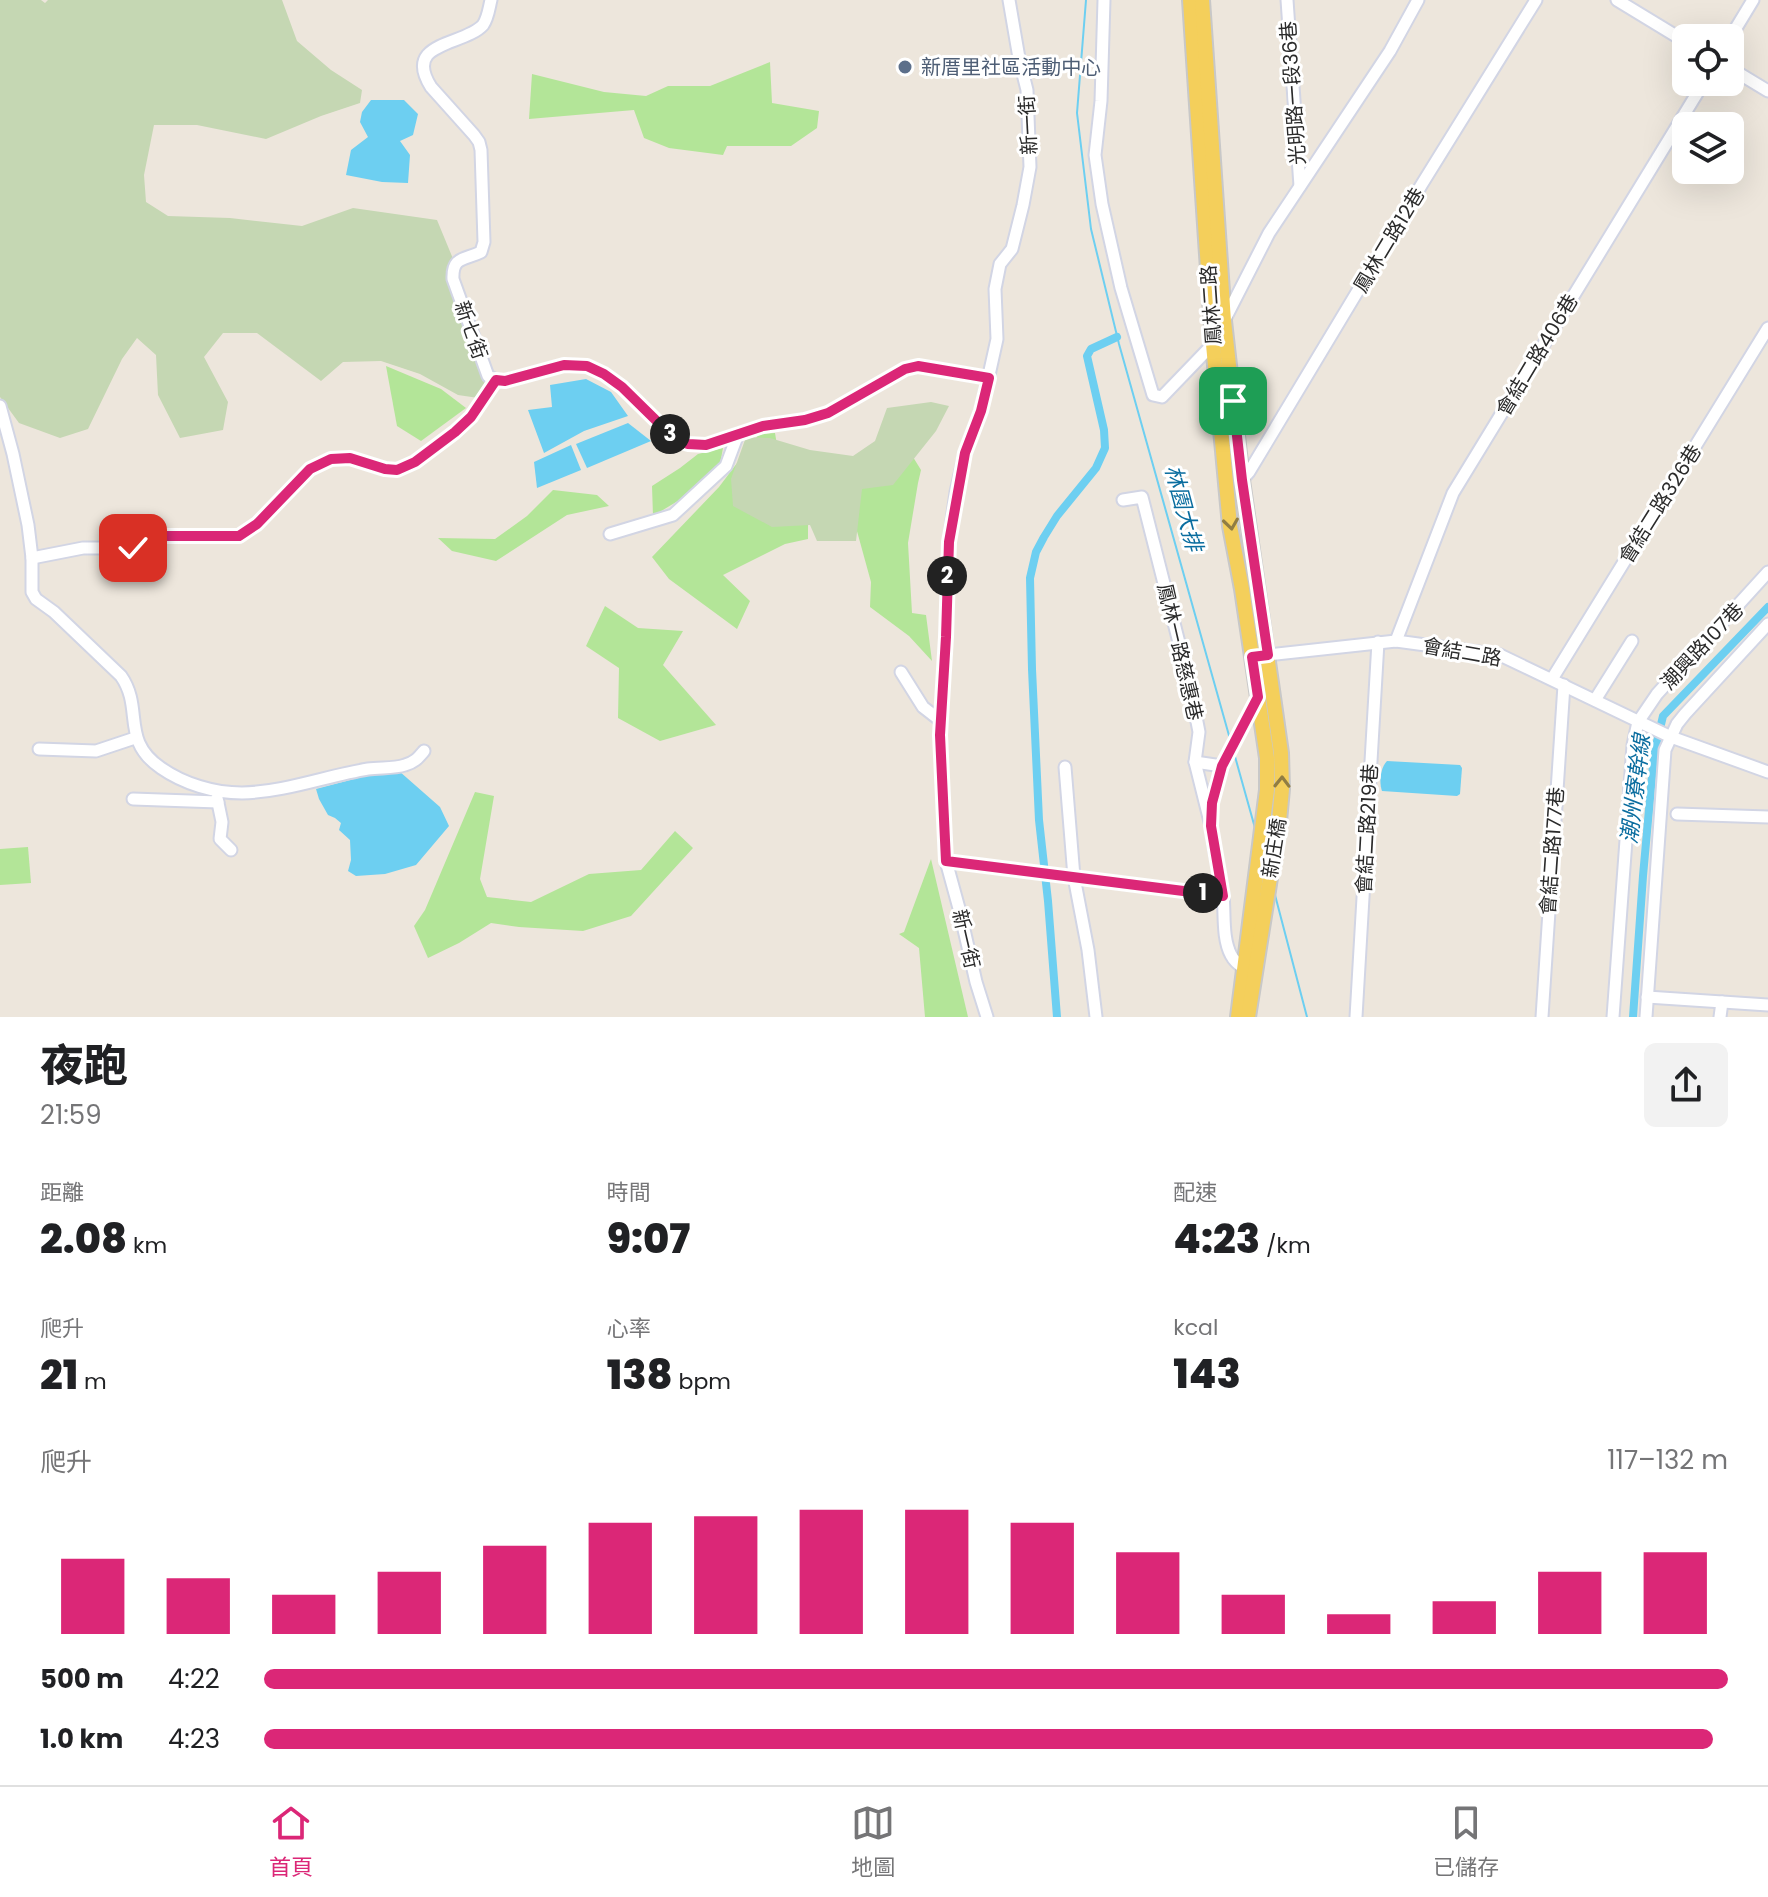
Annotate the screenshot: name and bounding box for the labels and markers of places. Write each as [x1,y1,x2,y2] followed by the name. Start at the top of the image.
[921,53,1101,81] place label: 新厝里社區活動中心
[896,58,914,76] marker: 新厝里社區活動中心
[1199,367,1267,435] pin
[650,414,690,454] pin: 3
[99,514,167,582] pin
[927,556,967,596] pin: 2
[1183,873,1223,913] pin: 1

